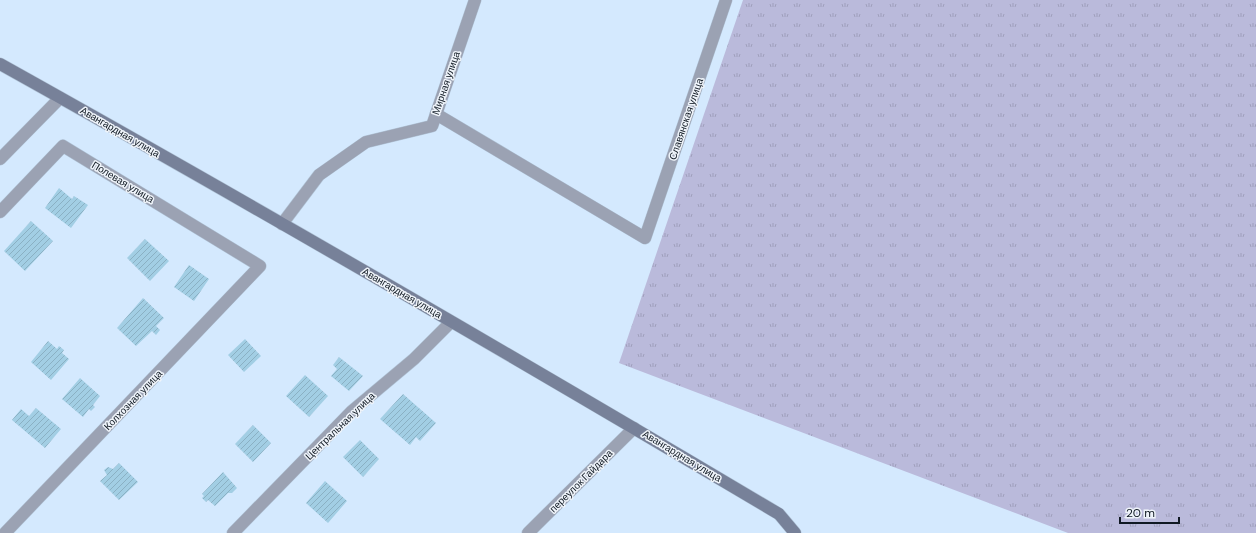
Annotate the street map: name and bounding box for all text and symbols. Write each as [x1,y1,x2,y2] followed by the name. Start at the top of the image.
[429,49,463,116] street label: Мирная улица
[666,76,706,162] street label: Славянская улица
[78,104,162,160] street label: Авангардная улица
[90,158,157,206] street label: Полевая улица
[360,265,444,321] street label: Авангардная улица
[101,367,165,433] street label: Колхозная улица
[302,389,378,463] street label: Центральная улица
[640,427,724,485] street label: Авангардная улица
[547,446,616,515] street label: переулок Гайдара
[1120,499,1179,525] scale bar
[1126,505,1155,521] text: 20 m

